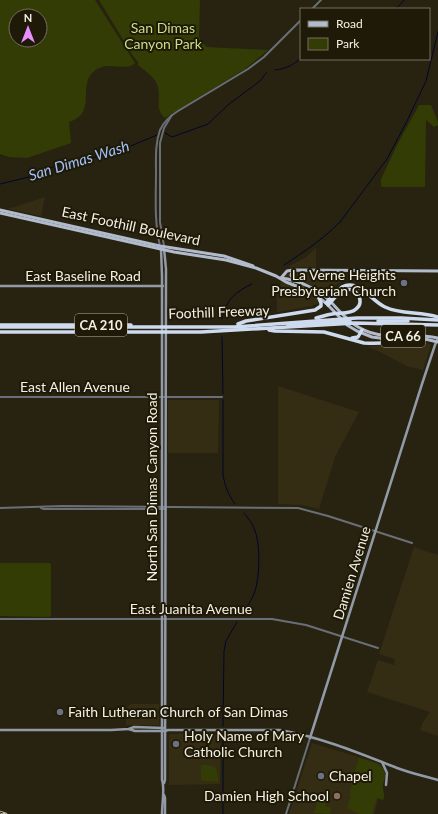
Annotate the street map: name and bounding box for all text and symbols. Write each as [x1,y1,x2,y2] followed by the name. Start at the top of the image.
[8,8,48,48] north arrow
[300,8,430,60] legend
[24,11,32,24] text: N
[336,16,363,31] text: Road
[124,19,203,52] park label: San Dimas Canyon Park
[336,36,360,51] text: Park
[26,136,131,184] water label: San Dimas Wash
[60,203,202,248] street label: East Foothill Boulevard
[271,266,396,299] place label: La Verne Heights Presbyterian Church
[25,267,141,284] street label: East Baseline Road
[399,278,409,288] marker: La Verne Heights Presbyterian Church
[168,301,271,322] street label: Foothill Freeway
[75,314,127,336] road number: CA 210
[381,325,425,347] road number: CA 66
[20,378,130,395] street label: East Allen Avenue
[143,392,160,582] street label: North San Dimas Canyon Road
[329,524,374,622] street label: Damien Avenue
[130,600,252,617] street label: East Juanita Avenue
[68,703,288,720] place label: Faith Lutheran Church of San Dimas
[55,707,65,717] marker: Faith Lutheran Church of San Dimas
[184,727,305,760] place label: Holy Name of Mary Catholic Church
[171,739,181,749] marker: Holy Name of Mary Catholic Church
[329,767,372,784] place label: Chapel
[316,771,326,781] marker: Chapel
[204,787,329,804] place label: Damien High School
[332,791,342,801] marker: Damien High School

